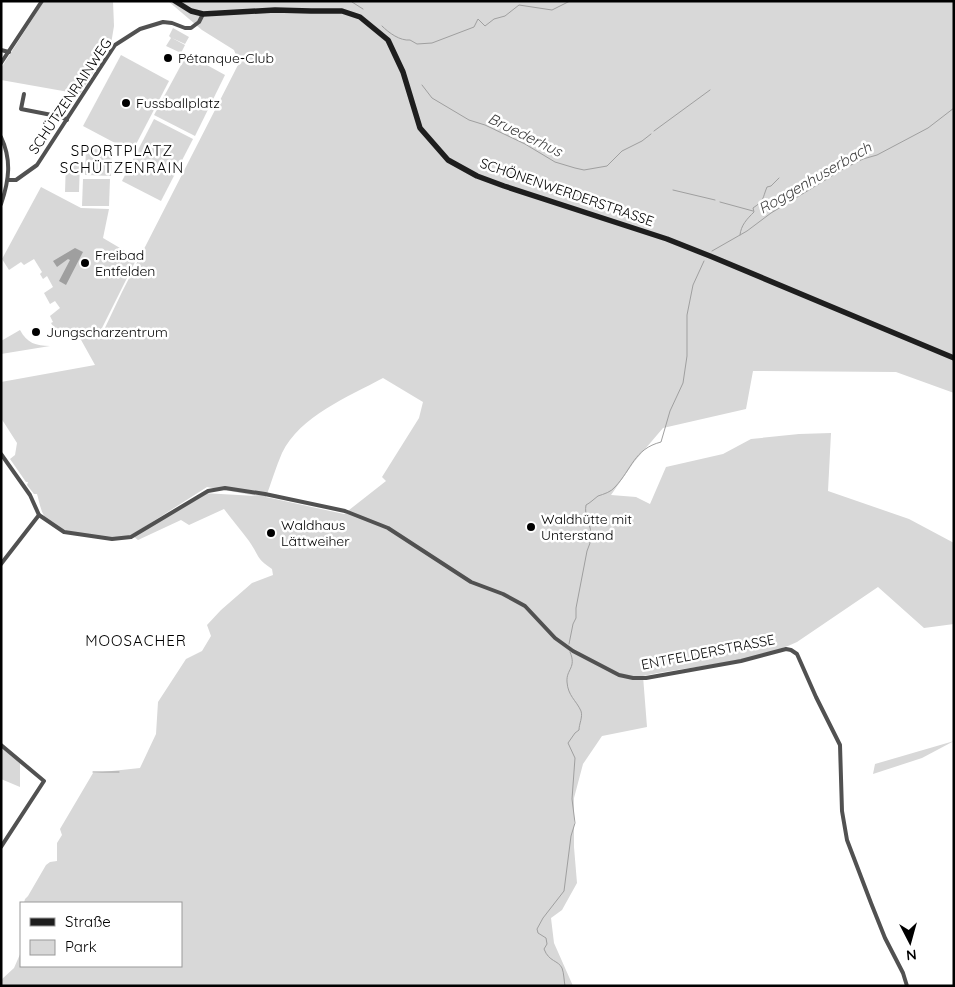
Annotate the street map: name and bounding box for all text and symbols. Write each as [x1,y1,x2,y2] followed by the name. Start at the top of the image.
[25,35,115,157] street label: SCHÜTZENRAINWEG
[178,49,274,67] place label: Pétanque-Club
[162,52,174,64] marker: Pétanque-Club
[136,94,220,112] place label: Fussballplatz
[120,97,132,109] marker: Fussballplatz
[485,108,566,161] water label: Bruederhus
[755,137,875,218] water label: Roggenhuserbach
[60,141,184,177] district label: SPORTPLATZ SCHÜTZENRAIN
[478,154,656,230] street label: SCHÖNENWERDERSTRASSE
[95,246,155,280] place label: Freibad Entfelden
[79,257,91,269] marker: Freibad Entfelden
[46,323,168,341] place label: Jungscharzentrum
[30,326,42,338] marker: Jungscharzentrum
[541,510,632,544] place label: Waldhütte mit Unterstand
[281,516,350,550] place label: Waldhaus Lättweiher
[525,521,537,533] marker: Waldhütte mit Unterstand
[265,527,277,539] marker: Waldhaus Lättweiher
[640,630,776,674] street label: ENTFELDERSTRASSE
[85,631,187,650] district label: MOOSACHER
[20,902,182,967] legend
[65,912,111,931] text: Straße
[885,917,935,967] north arrow
[65,937,97,956] text: Park
[905,945,917,964] text: N

